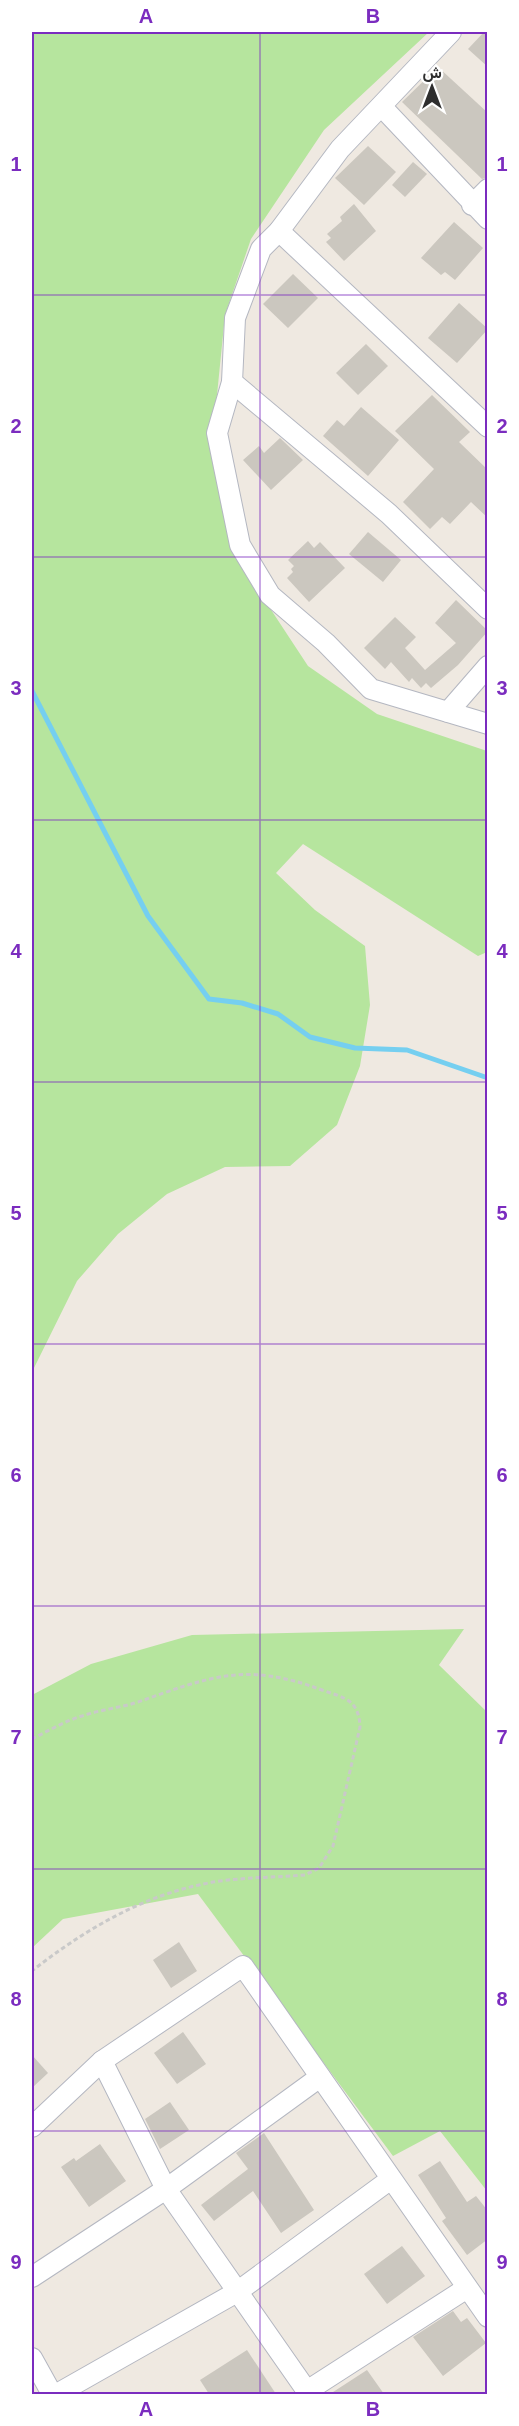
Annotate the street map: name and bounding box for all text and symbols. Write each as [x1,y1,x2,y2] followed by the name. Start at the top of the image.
[139,5,153,27] text: A
[366,5,380,27] text: B
[402,57,462,117] north arrow
[422,64,442,82] text: ش
[10,153,22,175] text: 1
[496,153,508,175] text: 1
[10,415,22,437] text: 2
[496,415,508,437] text: 2
[10,677,22,699] text: 3
[496,677,508,699] text: 3
[10,940,22,962] text: 4
[496,940,508,962] text: 4
[10,1202,22,1224] text: 5
[496,1202,508,1224] text: 5
[10,1464,22,1486] text: 6
[496,1464,508,1486] text: 6
[10,1726,22,1748] text: 7
[496,1726,508,1748] text: 7
[10,1988,22,2010] text: 8
[496,1988,508,2010] text: 8
[10,2251,22,2273] text: 9
[496,2251,508,2273] text: 9
[139,2398,153,2420] text: A
[366,2398,380,2420] text: B

